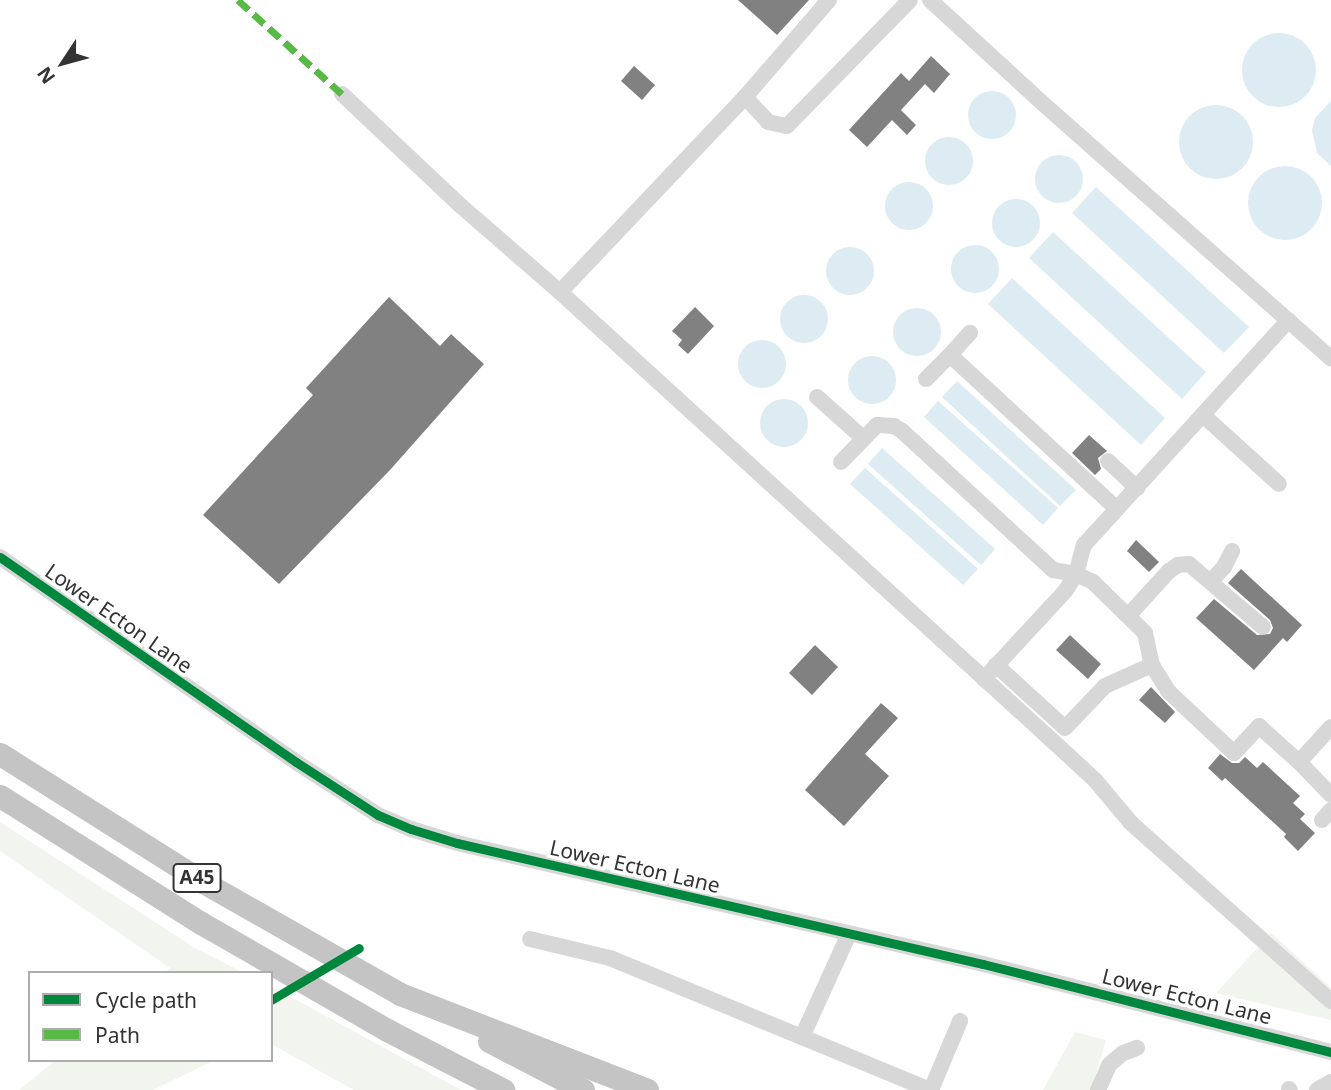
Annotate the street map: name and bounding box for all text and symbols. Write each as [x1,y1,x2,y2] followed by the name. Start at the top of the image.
[28,28,98,98] north arrow
[31,61,61,89] text: N
[41,558,197,678] street label: Lower Ecton Lane
[547,834,723,898] street label: Lower Ecton Lane
[172,862,222,894] road number: A45
[1100,963,1274,1029] street label: Lower Ecton Lane
[28,971,273,1062] legend
[95,986,197,1014] text: Cycle path
[95,1021,140,1049] text: Path

